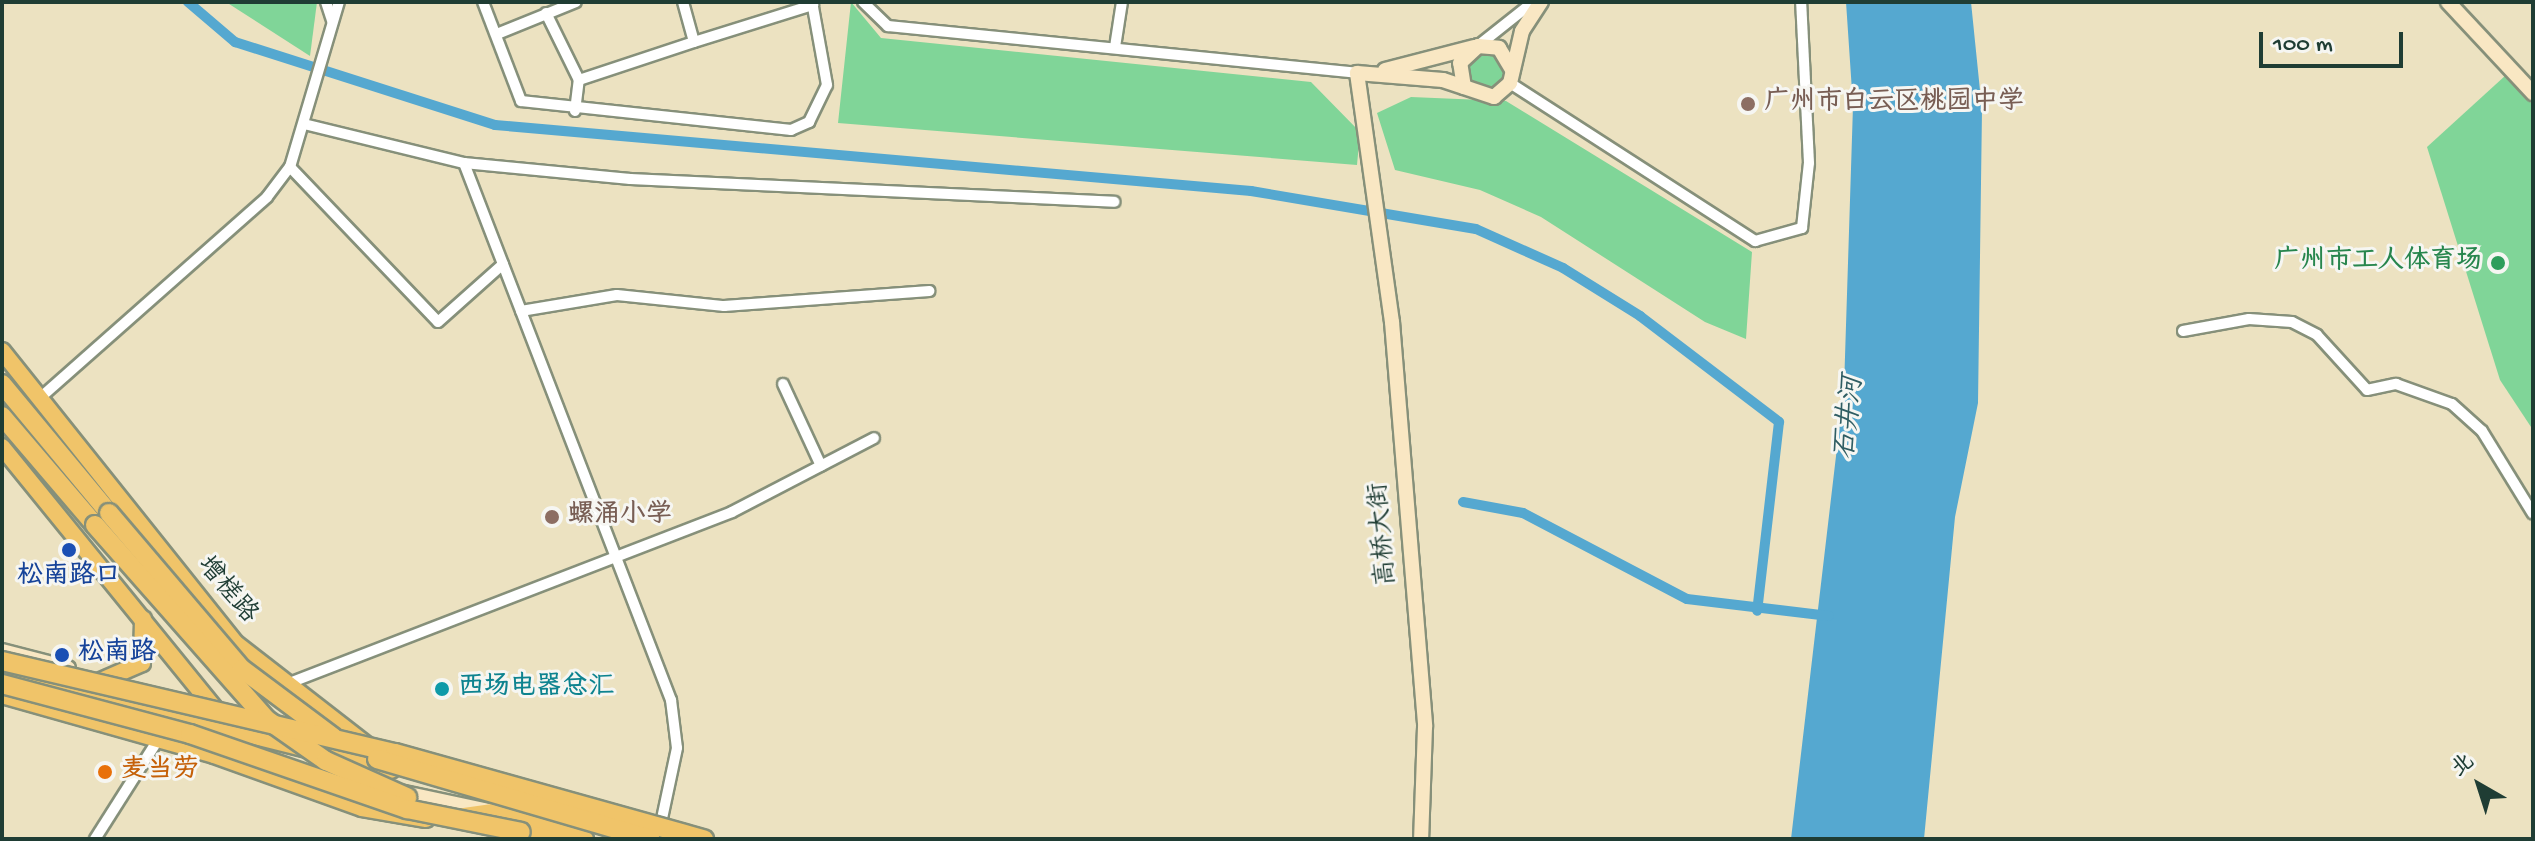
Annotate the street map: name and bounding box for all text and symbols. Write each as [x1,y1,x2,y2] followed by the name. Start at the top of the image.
[2263,16,2407,66] scale bar
[2273,31,2333,60] text: 100 m
[1764,88,2024,120] place label: 广州市白云区桃园中学
[1739,95,1757,113] marker: 广州市白云区桃园中学
[2274,247,2482,279] place label: 广州市工人体育场
[2489,254,2507,272] marker: 广州市工人体育场
[1830,374,1872,462] water label: 石井河
[1365,481,1405,587] street label: 高桥大街
[568,501,672,533] place label: 螺涌小学
[543,508,561,526] marker: 螺涌小学
[60,541,78,559] marker: 松南路口
[189,551,263,631] street label: 增槎路
[17,562,121,594] place label: 松南路口
[78,639,156,671] place label: 松南路
[53,646,71,664] marker: 松南路
[458,673,614,705] place label: 西场电器总汇
[433,680,451,698] marker: 西场电器总汇
[2439,745,2519,825] north arrow
[2447,749,2481,783] text: 北
[121,756,199,788] place label: 麦当劳
[96,763,114,781] marker: 麦当劳

